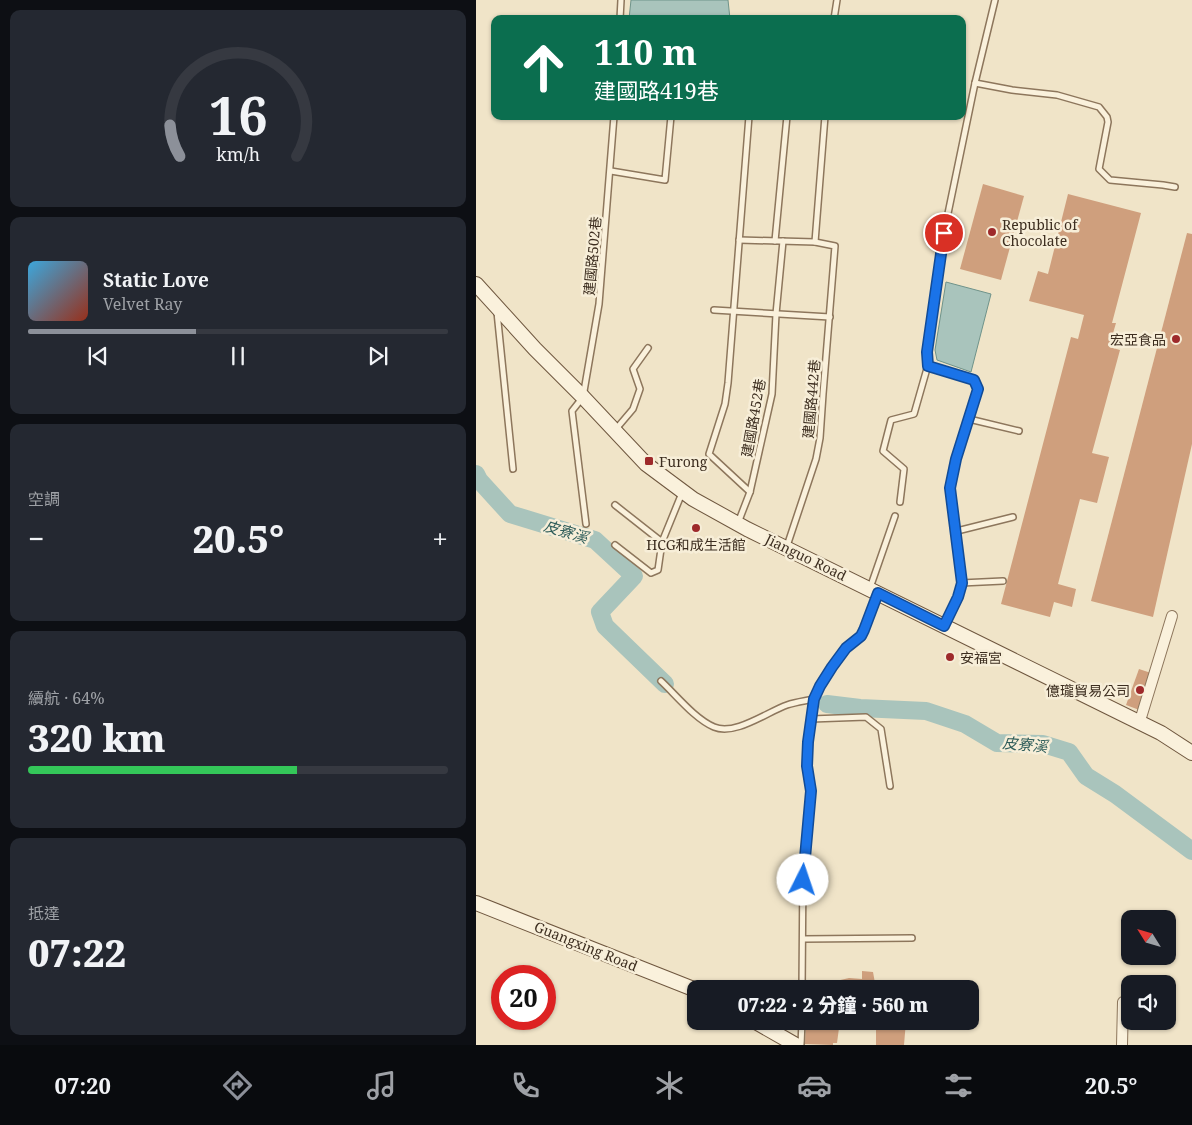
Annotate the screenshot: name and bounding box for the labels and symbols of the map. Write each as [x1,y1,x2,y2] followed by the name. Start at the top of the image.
[923,212,965,254] pin
[1002,215,1079,250] place label: Republic of Chocolate
[579,216,605,296] street label: 建國路502巷
[986,226,998,238] marker: Republic of Chocolate
[1110,330,1166,349] place label: 宏亞食品
[1170,333,1182,345] marker: 宏亞食品
[798,359,824,439] street label: 建國路442巷
[737,377,769,459] street label: 建國路452巷
[659,452,708,471] place label: Furong
[643,455,655,467] marker: Furong
[542,515,592,548] water label: 皮寮溪
[690,522,702,534] marker: HCG和成生活館
[761,529,850,585] street label: Jianguo Road
[646,535,746,554] place label: HCG和成生活館
[960,648,1002,667] place label: 安福宮
[944,651,956,663] marker: 安福宮
[1046,681,1130,700] place label: 億瓏貿易公司
[1134,684,1146,696] marker: 億瓏貿易公司
[1002,732,1050,756] water label: 皮寮溪
[776,853,828,905] position arrow
[1121,910,1176,965] north arrow
[532,917,641,976] street label: Guangxing Road
[491,965,556,1030] speed limit sign: 20

